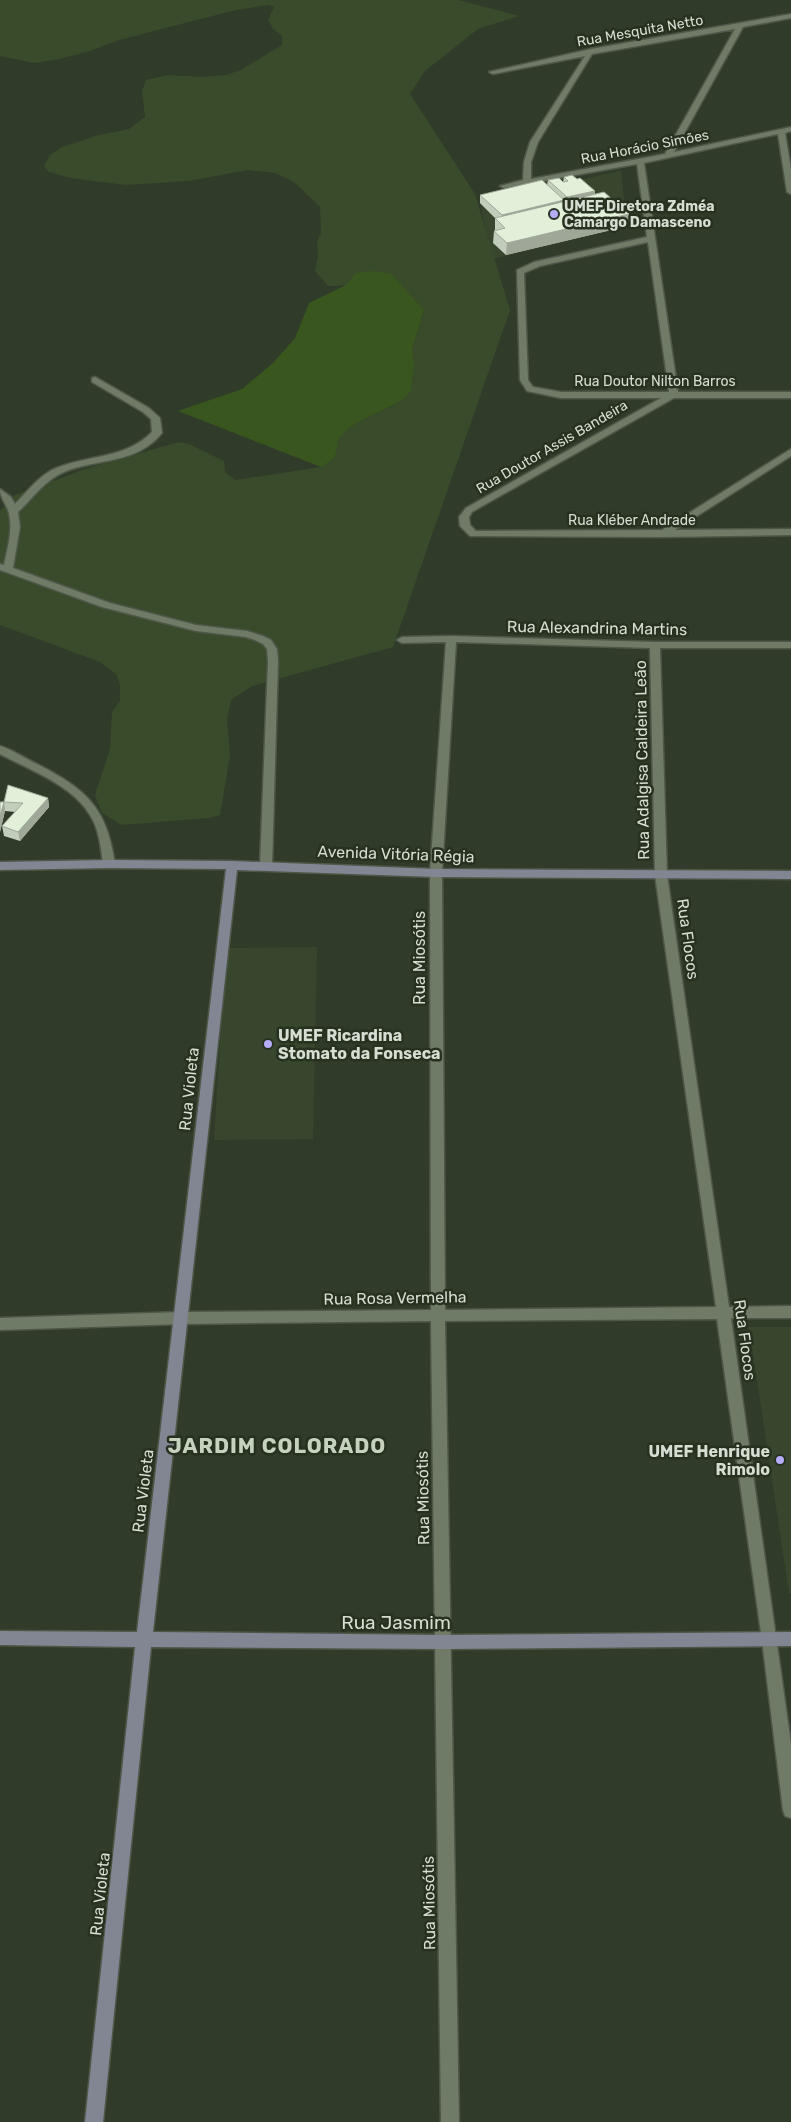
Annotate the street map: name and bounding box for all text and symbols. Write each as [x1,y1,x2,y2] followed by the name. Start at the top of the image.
[575,12,705,50] street label: Rua Mesquita Netto
[580,126,710,168] street label: Rua Horácio Simões
[564,198,715,231] place label: UMEF Diretora Zdméa Camargo Damasceno
[548,208,560,220] marker: UMEF Diretora Zdméa Camargo Damasceno
[574,373,736,390] street label: Rua Doutor Nilton Barros
[473,397,631,497] street label: Rua Doutor Assis Bandeira
[568,512,696,529] street label: Rua Kléber Andrade
[507,617,687,639] street label: Rua Alexandrina Martins
[631,660,653,860] street label: Rua Adalgisa Caldeira Leão
[317,842,475,866] street label: Avenida Vitória Régia
[673,897,703,981] street label: Rua Flocos
[410,911,429,1005] street label: Rua Miosótis
[278,1026,441,1063] place label: UMEF Ricardina Stomato da Fonseca
[262,1038,274,1050] marker: UMEF Ricardina Stomato da Fonseca
[175,1046,203,1132] street label: Rua Violeta
[323,1287,467,1309] street label: Rua Rosa Vermelha
[730,1298,760,1382] street label: Rua Flocos
[168,1433,386,1458] district label: JARDIM COLORADO
[648,1442,770,1479] place label: UMEF Henrique Rimolo
[128,1448,158,1534] street label: Rua Violeta
[413,1451,433,1545] street label: Rua Miosótis
[774,1454,786,1466] marker: UMEF Henrique Rimolo
[341,1611,451,1634] street label: Rua Jasmim
[86,1851,114,1937] street label: Rua Violeta
[419,1856,439,1950] street label: Rua Miosótis

